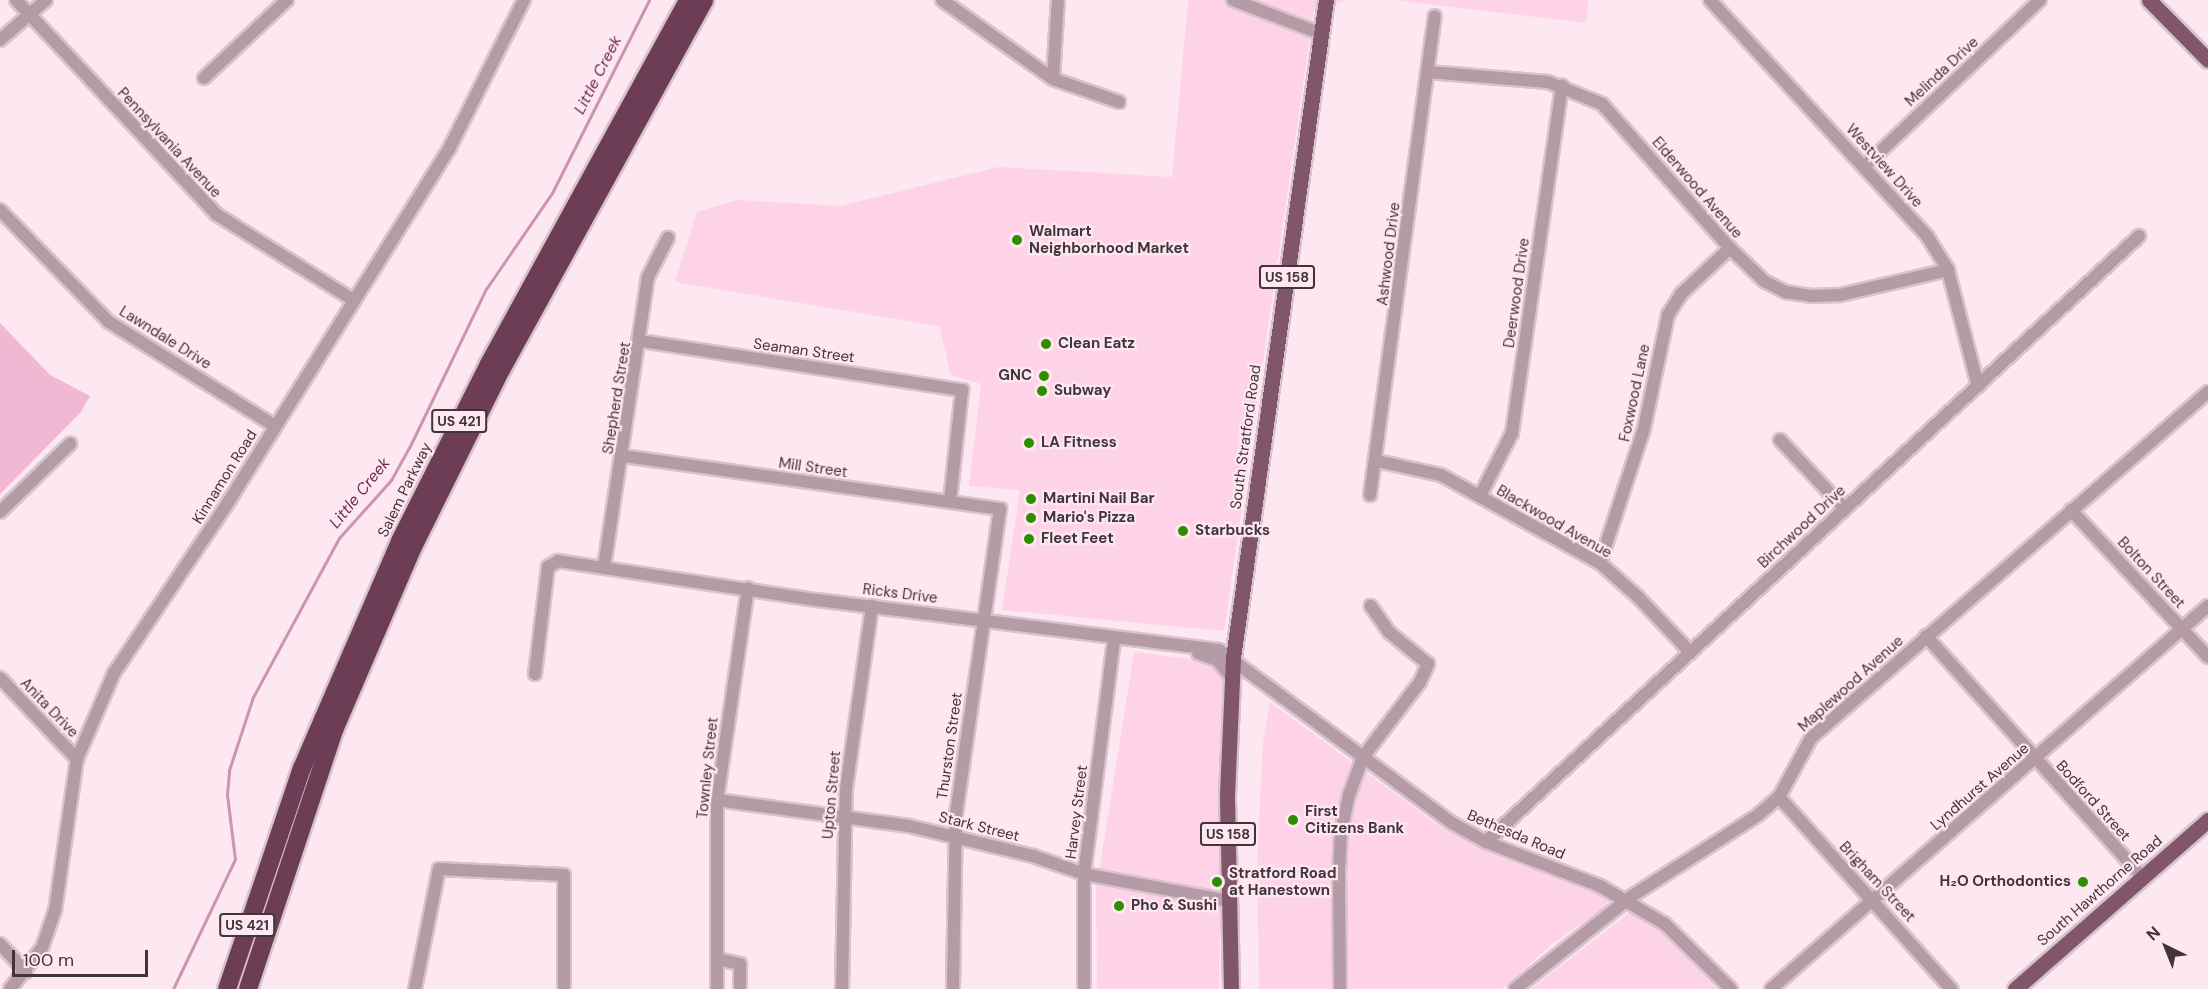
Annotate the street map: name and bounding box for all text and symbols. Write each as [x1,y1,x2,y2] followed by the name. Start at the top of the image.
[570,33,626,117] water label: Little Creek
[1902,33,1982,111] street label: Melinda Drive
[113,84,225,202] street label: Pennsylvania Avenue
[1842,121,1926,211] street label: Westview Drive
[1648,134,1746,242] street label: Elderwood Avenue
[1374,201,1404,307] street label: Ashwood Drive
[1029,222,1189,257] place label: Walmart Neighborhood Market
[1010,233,1024,247] marker: Walmart Neighborhood Market
[1500,237,1534,349] street label: Deerwood Drive
[1258,266,1316,288] road number: US 158
[116,303,214,373] street label: Lawndale Drive
[752,335,856,367] street label: Seaman Street
[1058,335,1135,353] place label: Clean Eatz
[1039,337,1053,351] marker: Clean Eatz
[599,341,635,455] street label: Shepherd Street
[1616,343,1654,443] street label: Foxwood Lane
[1227,363,1265,511] street label: South Stratford Road
[998,367,1032,385] place label: GNC
[1037,369,1051,383] marker: GNC
[1054,382,1111,400] place label: Subway
[1035,384,1049,398] marker: Subway
[430,410,488,432] road number: US 421
[189,427,261,527] street label: Kinnamon Road
[1041,434,1117,452] place label: LA Fitness
[1022,436,1036,450] marker: LA Fitness
[374,440,436,540] street label: Salem Parkway
[326,454,394,532] water label: Little Creek
[777,454,849,482] street label: Mill Street
[1493,482,1615,562] street label: Blackwood Avenue
[1755,482,1849,572] street label: Birchwood Drive
[1043,490,1155,508] place label: Martini Nail Bar
[1024,492,1038,506] marker: Martini Nail Bar
[1043,509,1135,527] place label: Mario's Pizza
[1024,511,1038,525] marker: Mario's Pizza
[1195,522,1270,540] place label: Starbucks
[1176,524,1190,538] marker: Starbucks
[1041,530,1114,548] place label: Fleet Feet
[1022,532,1036,546] marker: Fleet Feet
[2113,534,2189,612] street label: Bolton Street
[862,580,938,608] street label: Ricks Drive
[1795,632,1907,736] street label: Maplewood Avenue
[16,675,82,741] street label: Anita Drive
[934,691,966,801] street label: Thurston Street
[694,716,722,820] street label: Townley Street
[1927,739,2033,835] street label: Lyndhurst Avenue
[819,750,845,840] street label: Upton Street
[2052,757,2134,845] street label: Bodford Street
[1062,764,1092,860] street label: Harvey Street
[1305,802,1404,837] place label: First Citizens Bank
[1464,806,1568,864] street label: Bethesda Road
[937,808,1021,846] street label: Stark Street
[1286,813,1300,827] marker: First Citizens Bank
[1200,823,1256,845] road number: US 158
[2034,832,2166,950] street label: South Hawthorne Road
[1835,838,1919,926] street label: Brigham Street
[1229,864,1336,899] place label: Stratford Road at Hanestown
[1940,873,2071,891] place label: H₂O Orthodontics
[1210,875,1224,889] marker: Stratford Road at Hanestown
[2076,875,2090,889] marker: H₂O Orthodontics
[1131,897,1217,915] place label: Pho & Sushi
[1112,899,1126,913] marker: Pho & Sushi
[218,914,276,936] road number: US 421
[2136,917,2196,977] north arrow
[2142,922,2165,945] text: N
[15,938,152,976] scale bar
[23,948,74,972] text: 100 m

